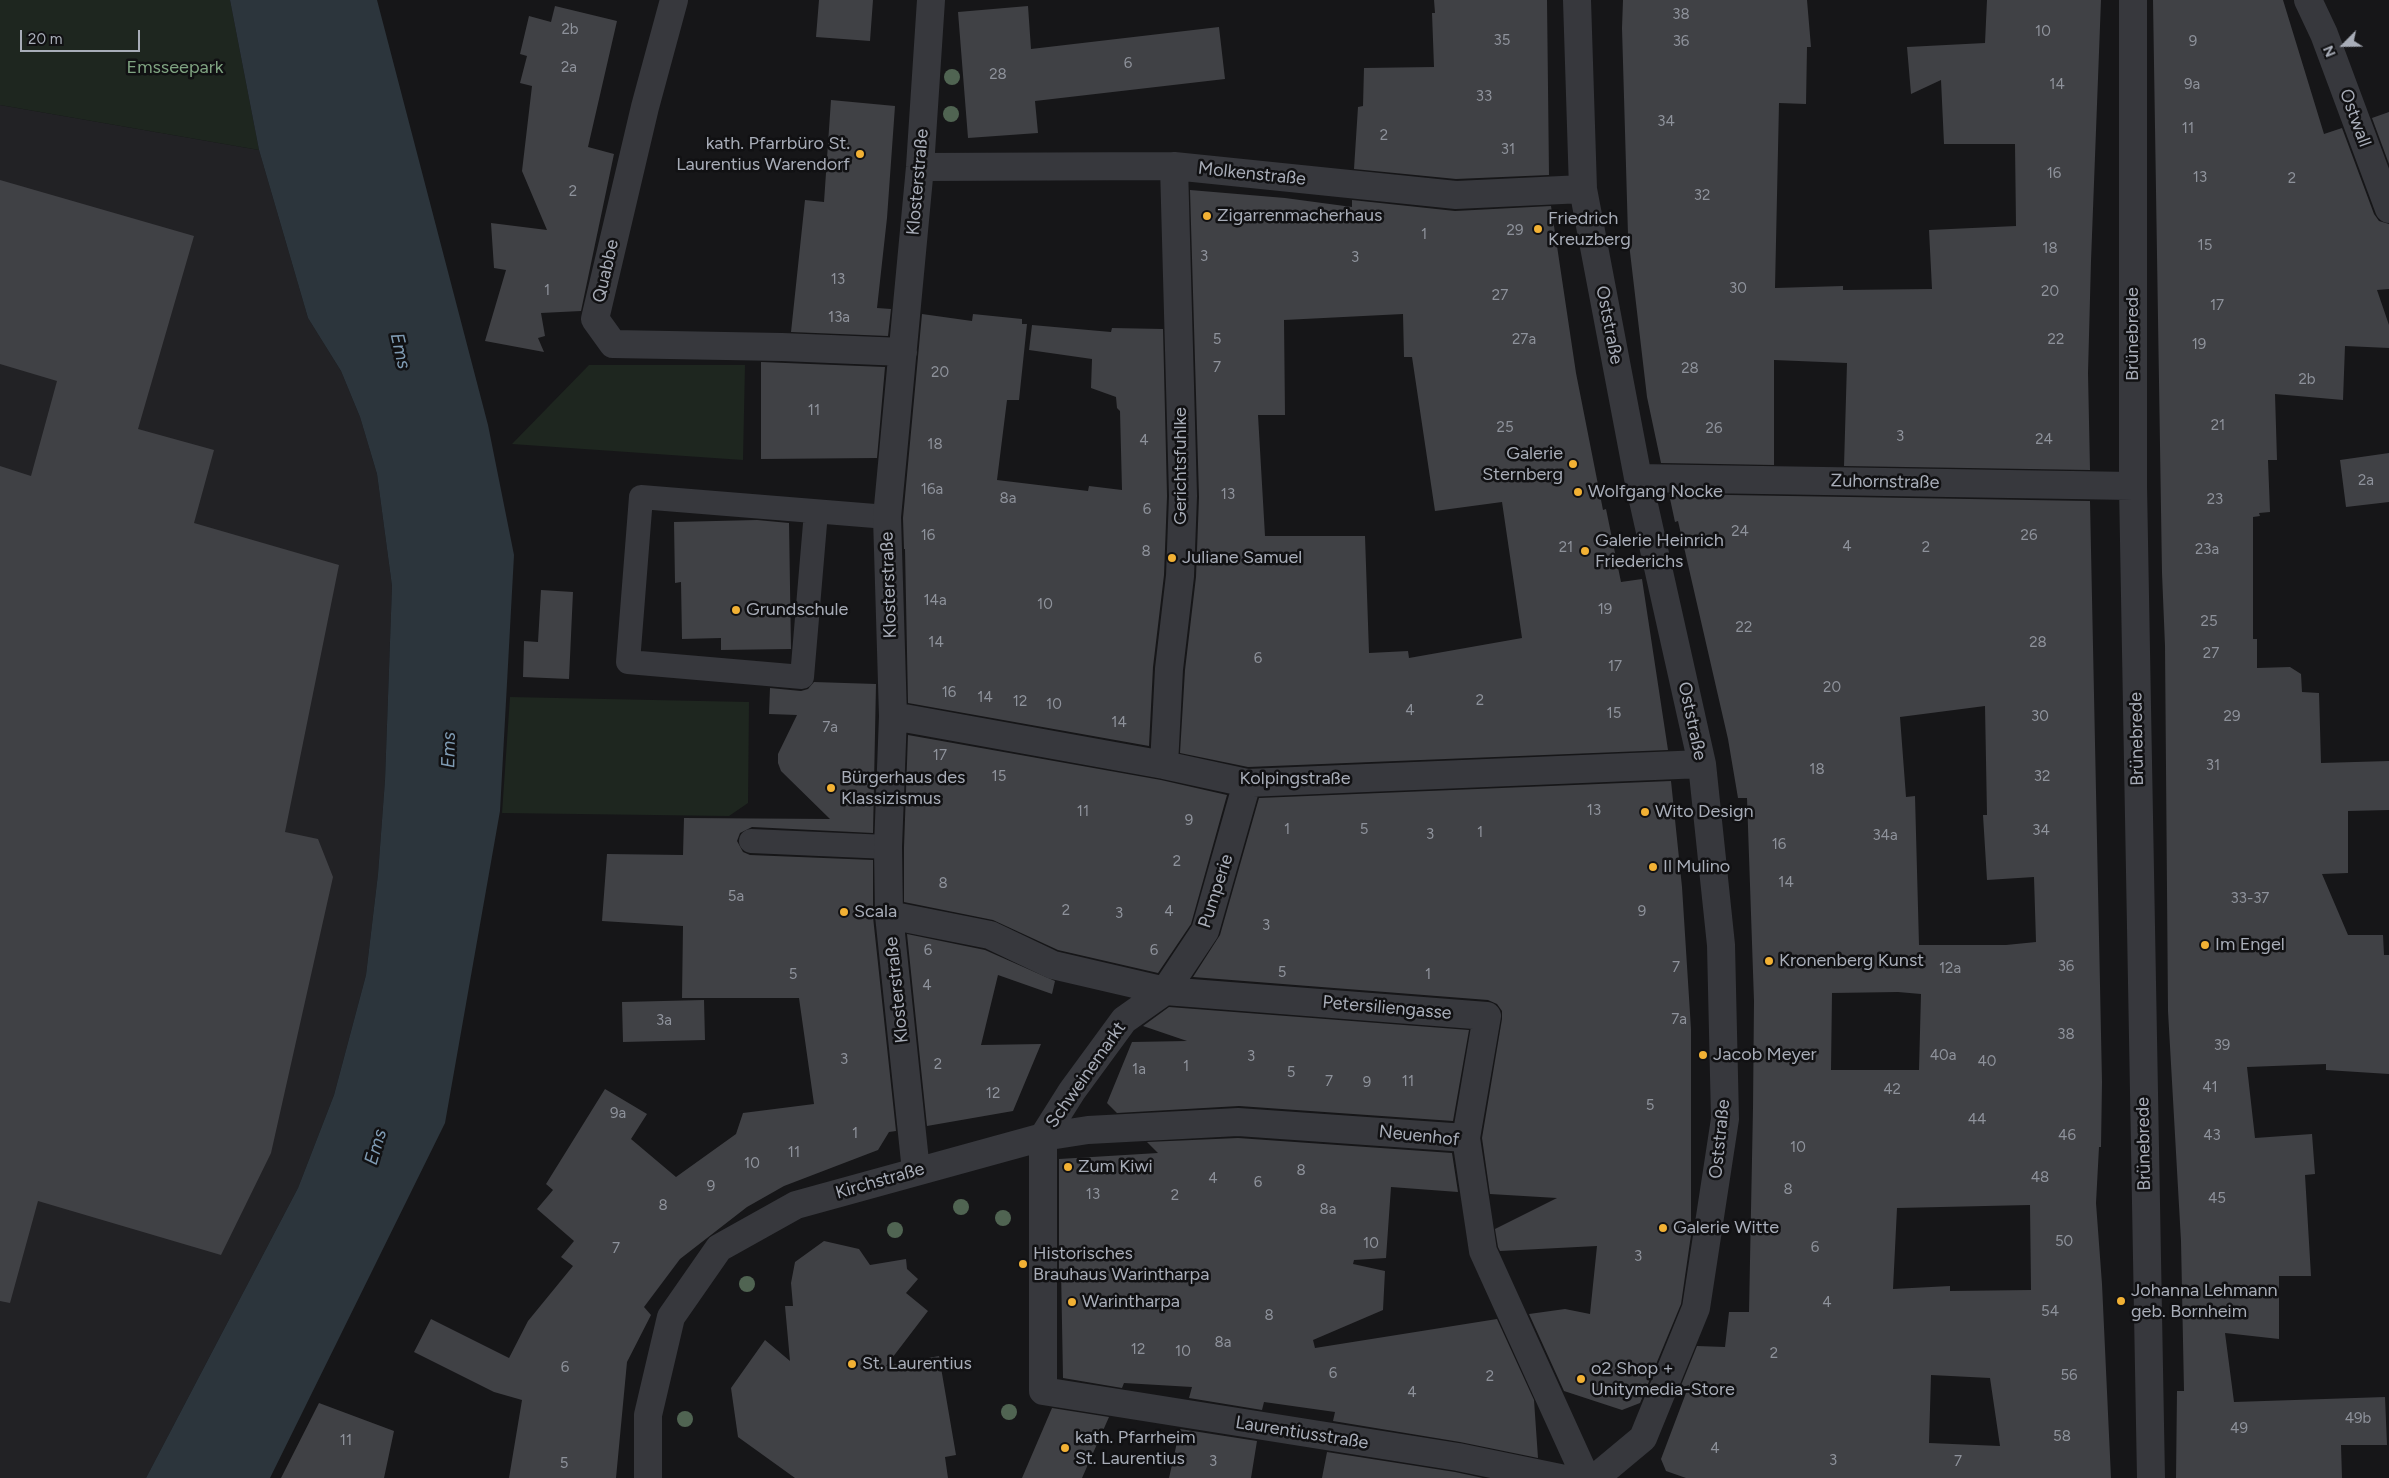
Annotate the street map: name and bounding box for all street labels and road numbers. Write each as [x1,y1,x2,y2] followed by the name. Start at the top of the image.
[2335,86,2375,150] street label: Ostwall
[903,128,933,236] street label: Klosterstraße
[1197,158,1307,190] street label: Molkenstraße
[588,237,624,305] street label: Quabbe
[1591,284,1627,366] street label: Oststraße
[2122,287,2144,381] street label: Brünebrede
[1170,407,1192,525] street label: Gerichtsfuhlke
[1831,470,1939,494] street label: Zuhornstraße
[876,531,902,639] street label: Klosterstraße
[1673,680,1711,762] street label: Oststraße
[2125,692,2149,786] street label: Brünebrede
[1239,768,1351,790] street label: Kolpingstraße
[1194,851,1238,931] street label: Pumperie
[881,936,913,1044] street label: Klosterstraße
[1321,992,1453,1024] street label: Petersiliengasse
[1041,1018,1131,1132] street label: Schweinemarkt
[2132,1097,2156,1191] street label: Brünebrede
[1705,1098,1735,1180] street label: Oststraße
[1378,1121,1460,1151] street label: Neuenhof
[833,1158,927,1204] street label: Kirchstraße
[1234,1412,1370,1454] street label: Laurentiusstraße

